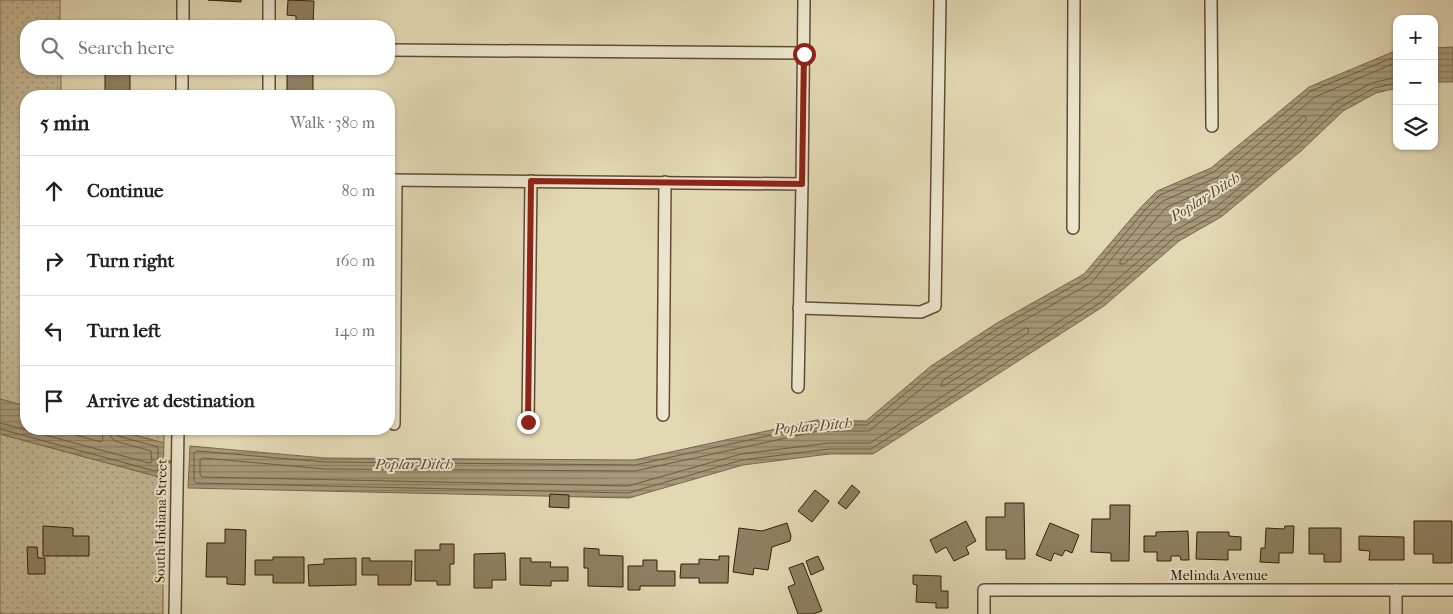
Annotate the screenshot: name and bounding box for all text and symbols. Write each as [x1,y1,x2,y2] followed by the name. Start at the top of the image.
[1393,15,1438,150] map controls
[1393,15,1438,60] button: +
[20,20,395,75] search box
[38,34,66,62] icon: search
[78,37,174,59] text: Search here
[793,43,816,66] route start
[1393,60,1438,105] button: −
[1393,105,1438,150] button: layers
[40,111,89,135] text: 5 min
[290,113,375,132] text: Walk · 380 m
[1166,168,1243,226] water label: Poplar Ditch
[40,177,68,205] icon: ahead
[87,180,163,202] text: Continue
[341,181,375,200] text: 80 m
[40,247,68,275] icon: right
[87,250,174,272] text: Turn right
[335,251,375,270] text: 160 m
[40,317,68,345] icon: left
[87,320,161,342] text: Turn left
[334,321,375,340] text: 140 m
[40,387,68,415] icon: arrive
[87,390,255,412] text: Arrive at destination
[517,411,540,434] route end
[772,414,853,438] water label: Poplar Ditch
[374,455,454,473] water label: Poplar Ditch
[151,459,171,583] street label: South Indiana Street
[1170,567,1268,584] street label: Melinda Avenue

